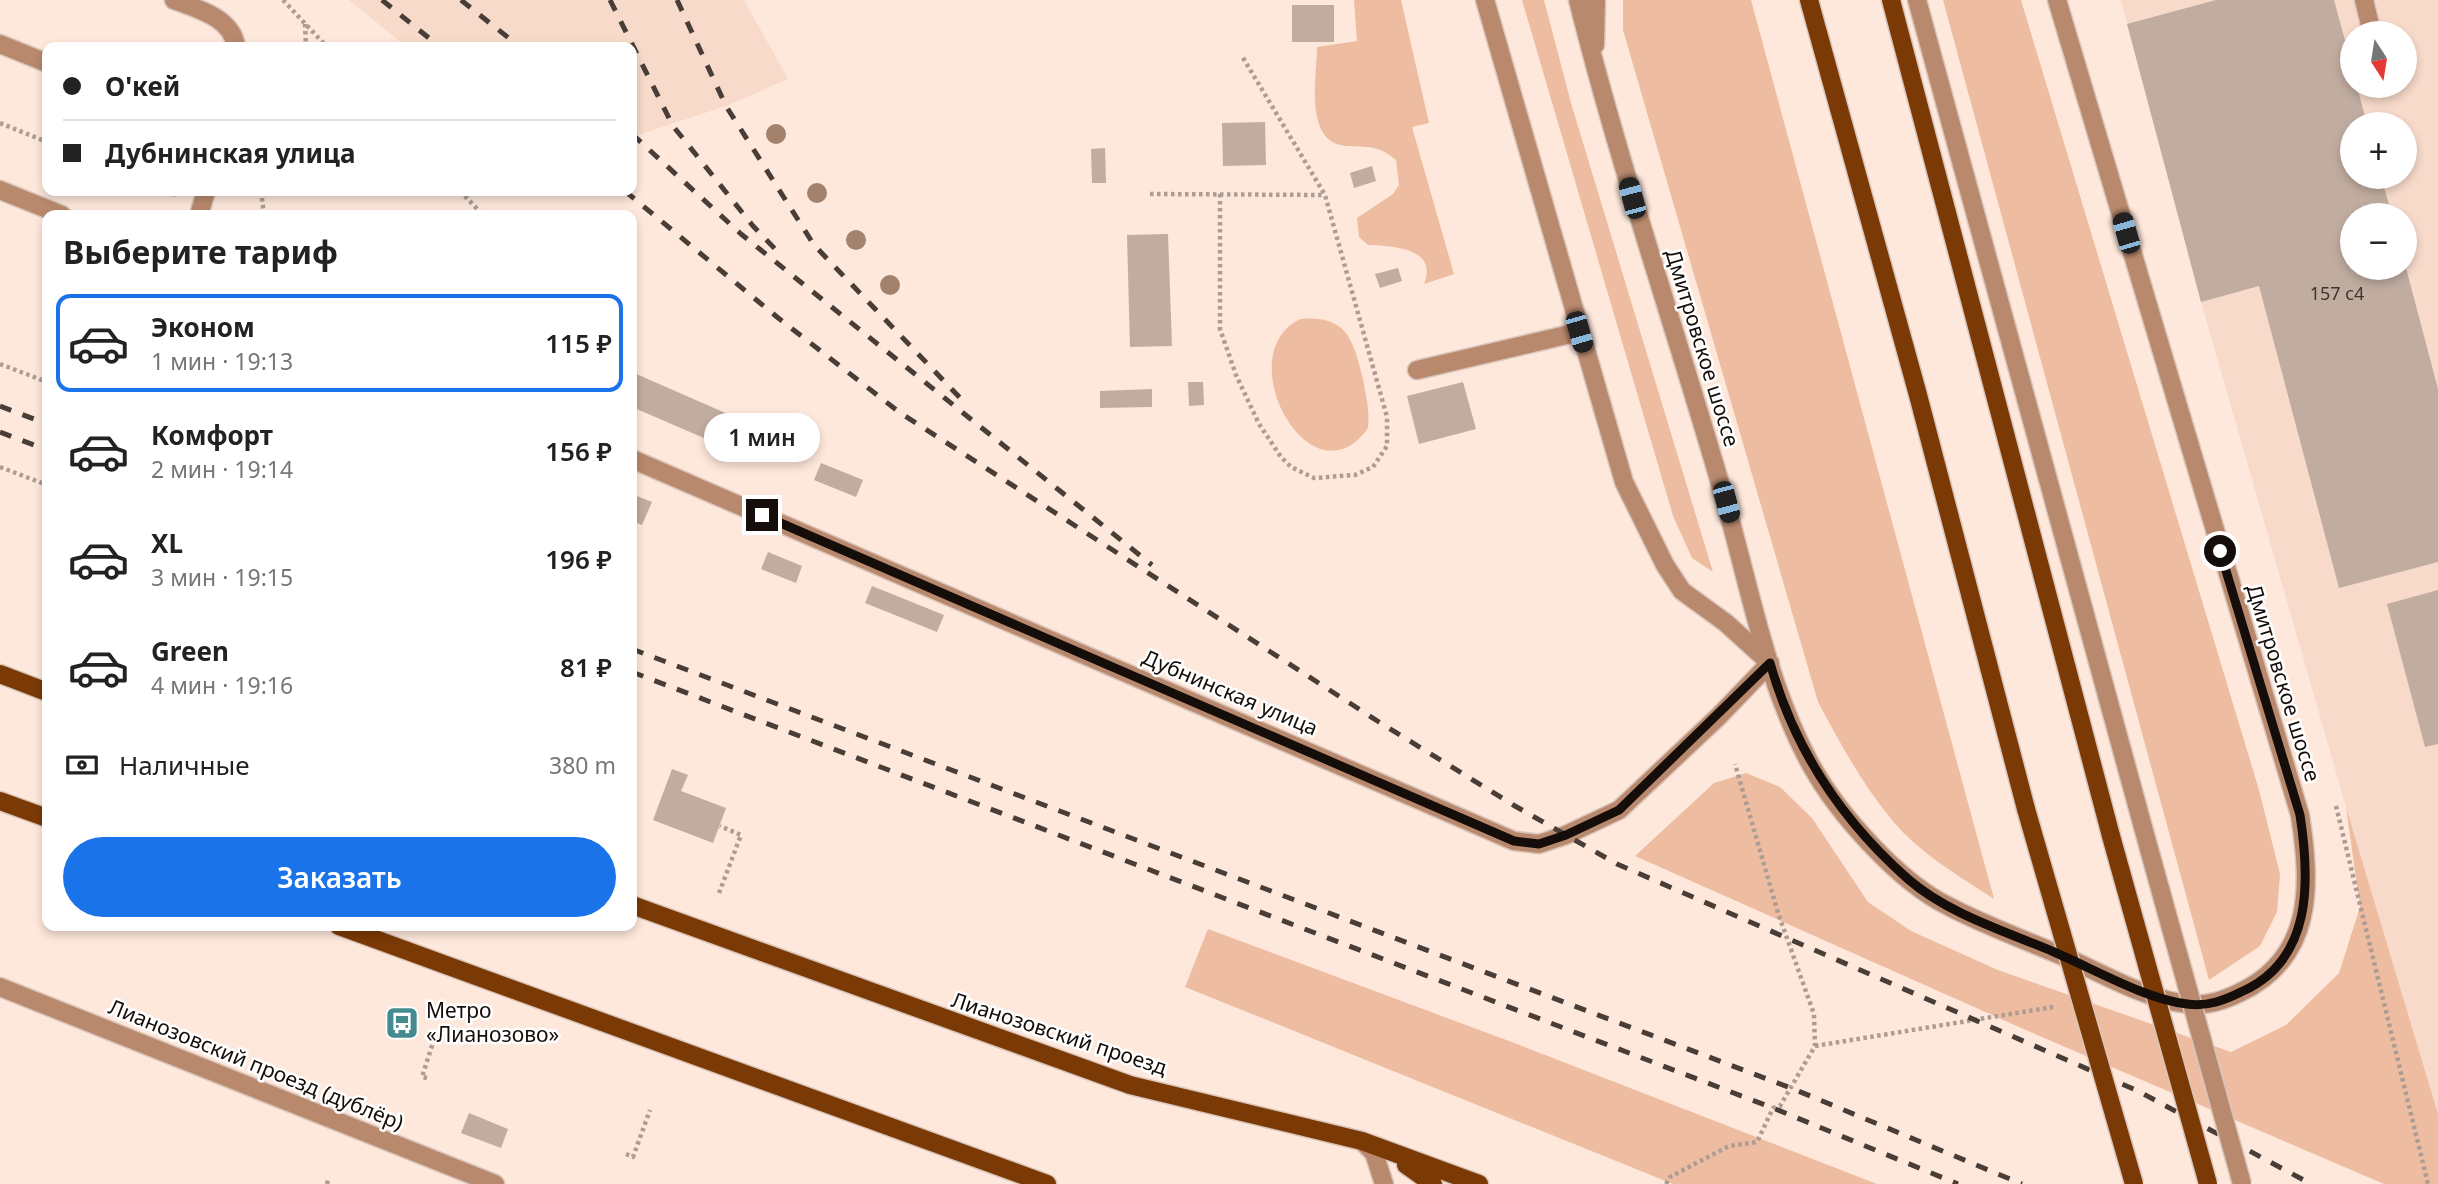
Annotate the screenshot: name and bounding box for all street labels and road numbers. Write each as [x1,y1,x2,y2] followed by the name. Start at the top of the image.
[1660,246,1746,450] street label: Дмитровское шоссе
[2241,581,2327,785] street label: Дмитровское шоссе
[1138,642,1322,742] street label: Дубнинская улица
[948,985,1171,1081] street label: Лианозовский проезд
[105,992,408,1136] street label: Лианозовский проезд (дублёр)

